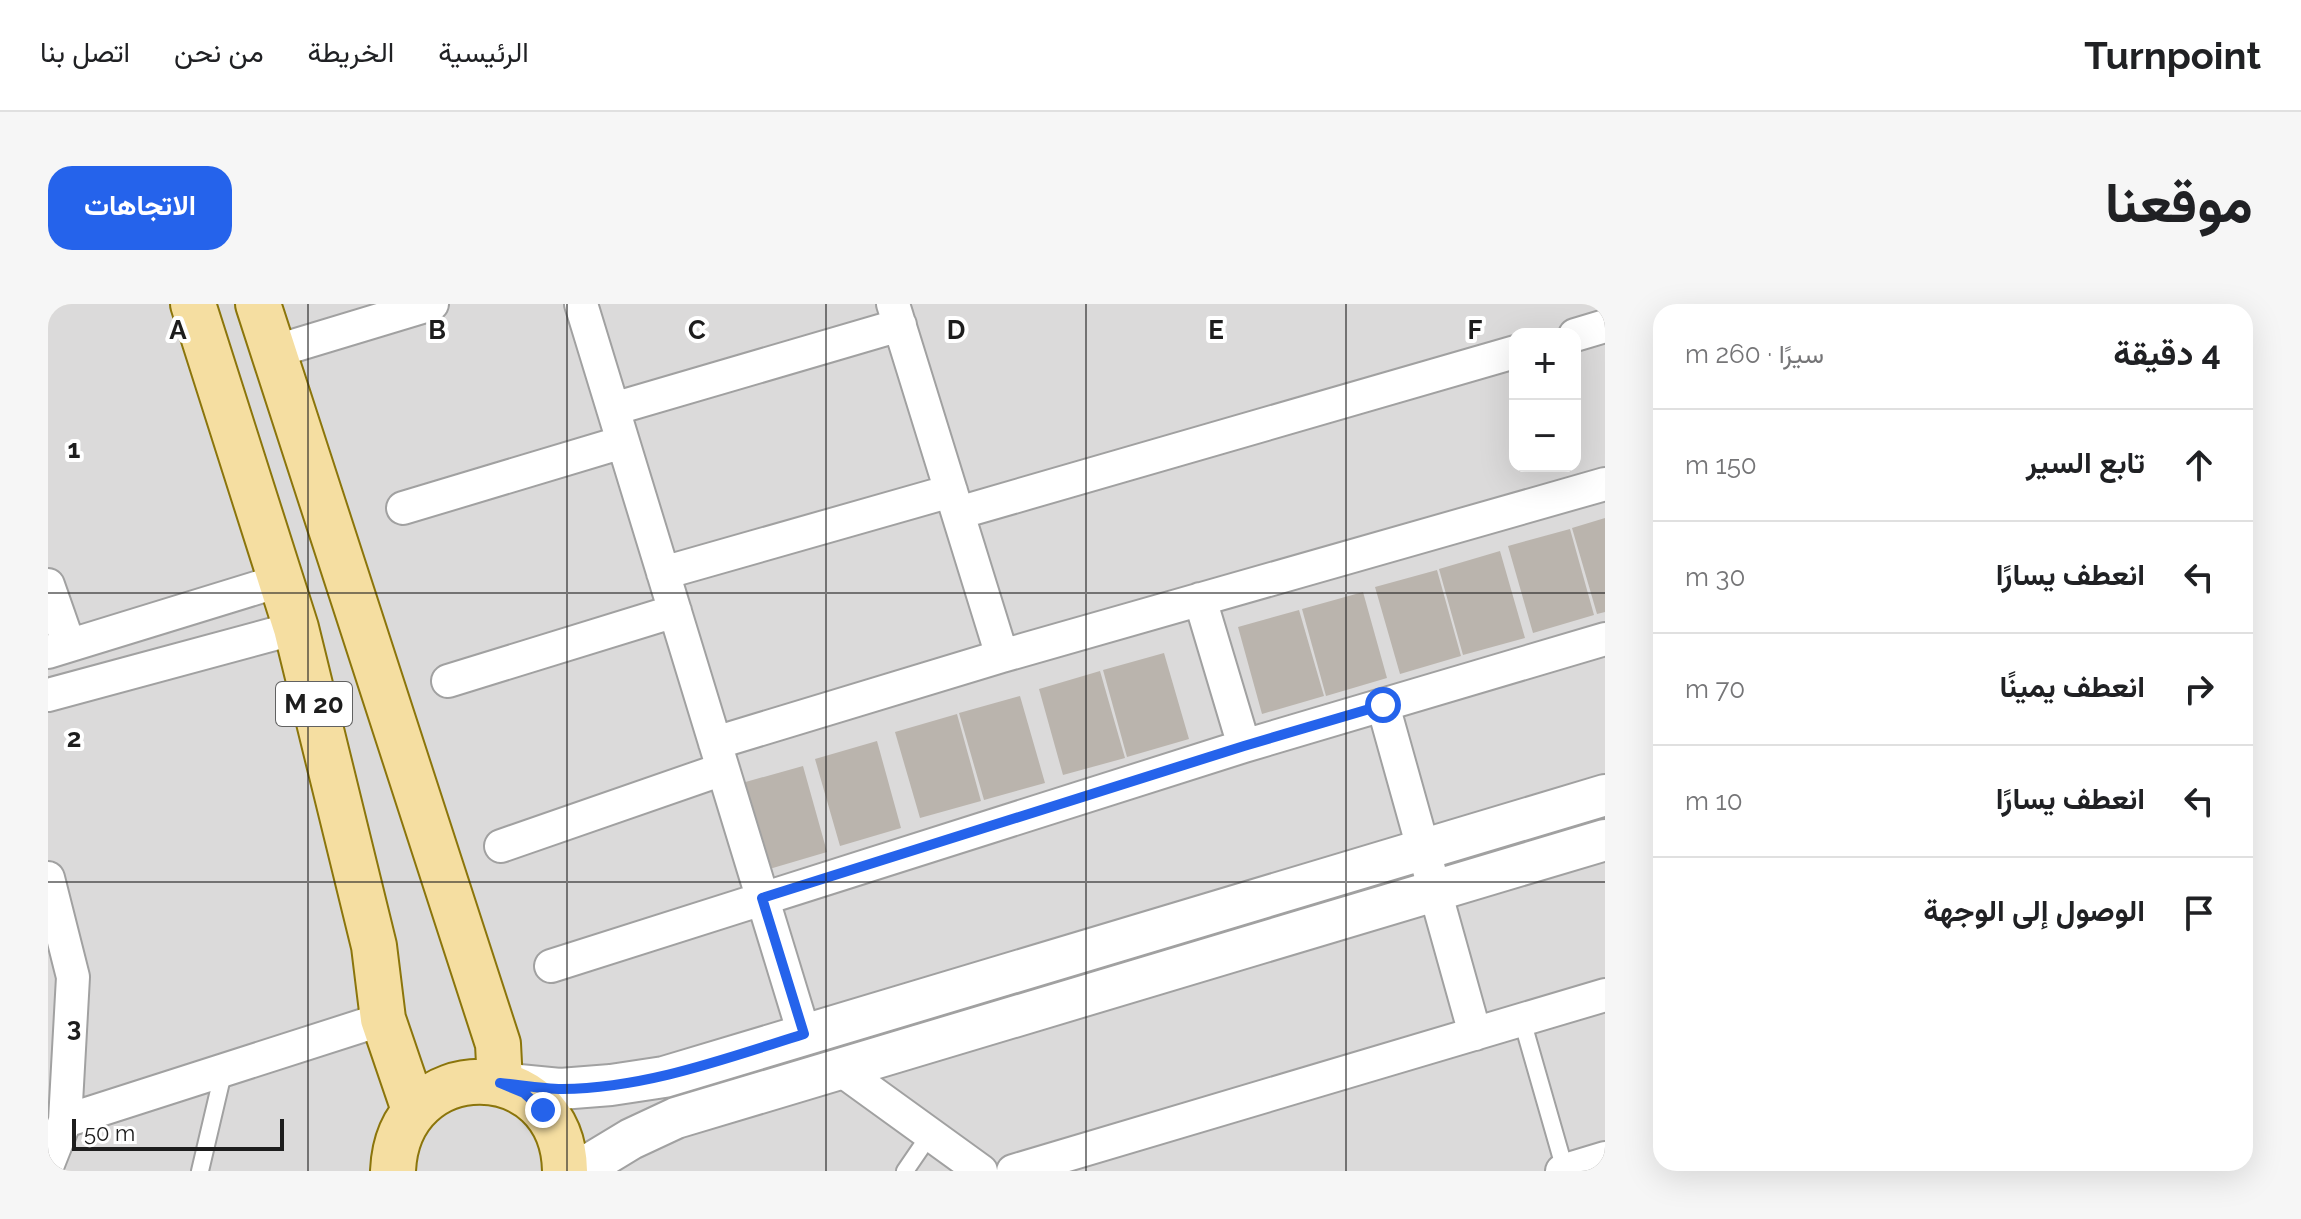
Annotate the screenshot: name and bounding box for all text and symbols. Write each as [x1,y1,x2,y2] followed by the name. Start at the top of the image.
[2084,33,2261,78] text: Turnpoint
[40,36,130,69] text: اتصل بنا
[174,36,264,69] text: من نحن
[308,36,394,69] text: الخريطة
[438,36,529,69] text: الرئيسية
[48,166,232,250] button: الاتجاهات
[2105,169,2253,235] text: موقعنا
[169,315,187,345] text: A
[428,315,446,345] text: B
[688,315,706,345] text: C
[947,315,965,345] text: D
[1208,315,1224,345] text: E
[1468,315,1483,345] text: F
[1509,328,1581,472] map controls
[1509,328,1581,400] button: +
[2113,333,2221,373] text: 4 دقيقة
[1685,339,1824,369] text: سيرًا · 260 m
[1509,400,1581,472] button: −
[68,434,81,464] text: 1
[2177,443,2221,487] icon: ahead
[2026,445,2145,480] text: تابع السير
[1685,450,1757,480] text: 150 m
[2177,555,2221,599] icon: left
[1996,557,2145,592] text: انعطف يسارًا
[1685,562,1745,592] text: 30 m
[2177,667,2221,711] icon: right
[2000,669,2145,704] text: انعطف يمينًا
[1685,674,1745,704] text: 70 m
[276,682,352,726] road number: M 20
[1365,687,1401,723] route start
[67,723,81,753] text: 2
[2177,779,2221,823] icon: left
[1996,781,2145,816] text: انعطف يسارًا
[1685,786,1743,816] text: 10 m
[2177,891,2221,935] icon: arrive
[1923,893,2145,928] text: الوصول إلى الوجهة
[67,1012,81,1042] text: 3
[525,1092,561,1128] route end
[72,1115,284,1151] scale bar
[84,1120,135,1146] text: 50 m

